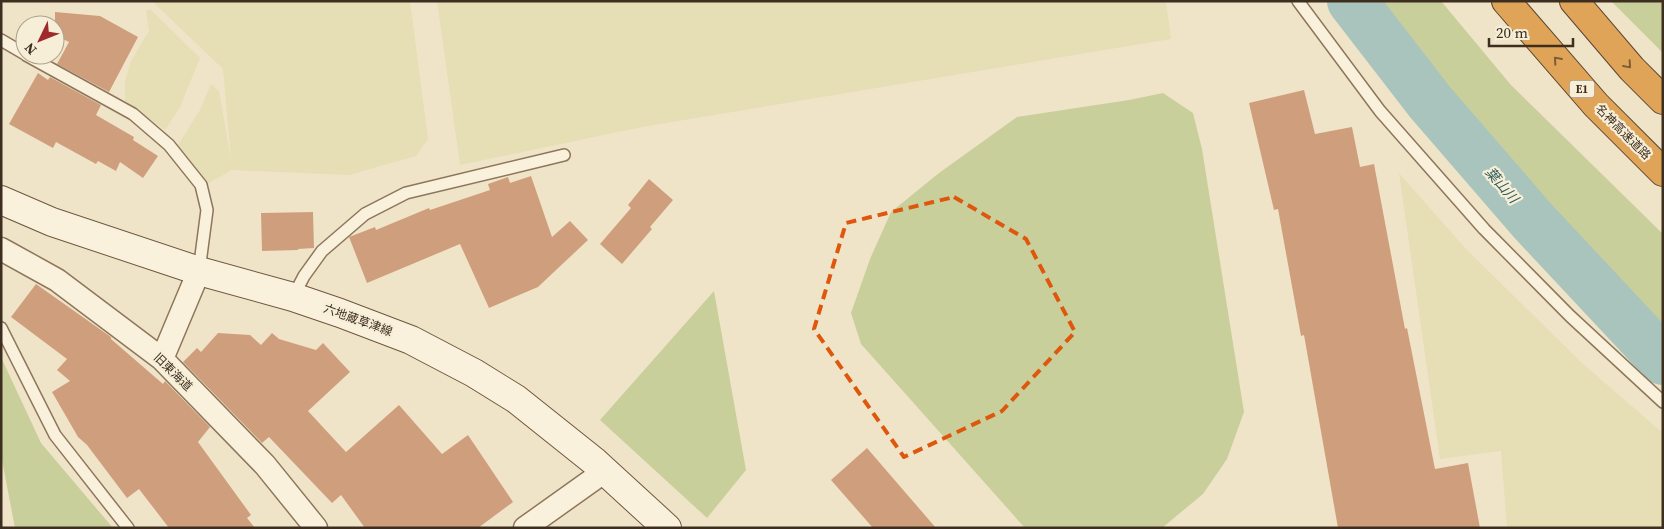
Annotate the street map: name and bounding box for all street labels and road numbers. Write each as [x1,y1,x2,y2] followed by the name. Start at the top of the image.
[1570,80,1594,98] road number: E1
[1592,101,1654,163] street label: 名神高速道路
[321,300,395,340] street label: 六地蔵草津線
[150,350,196,394] street label: 旧東海道

